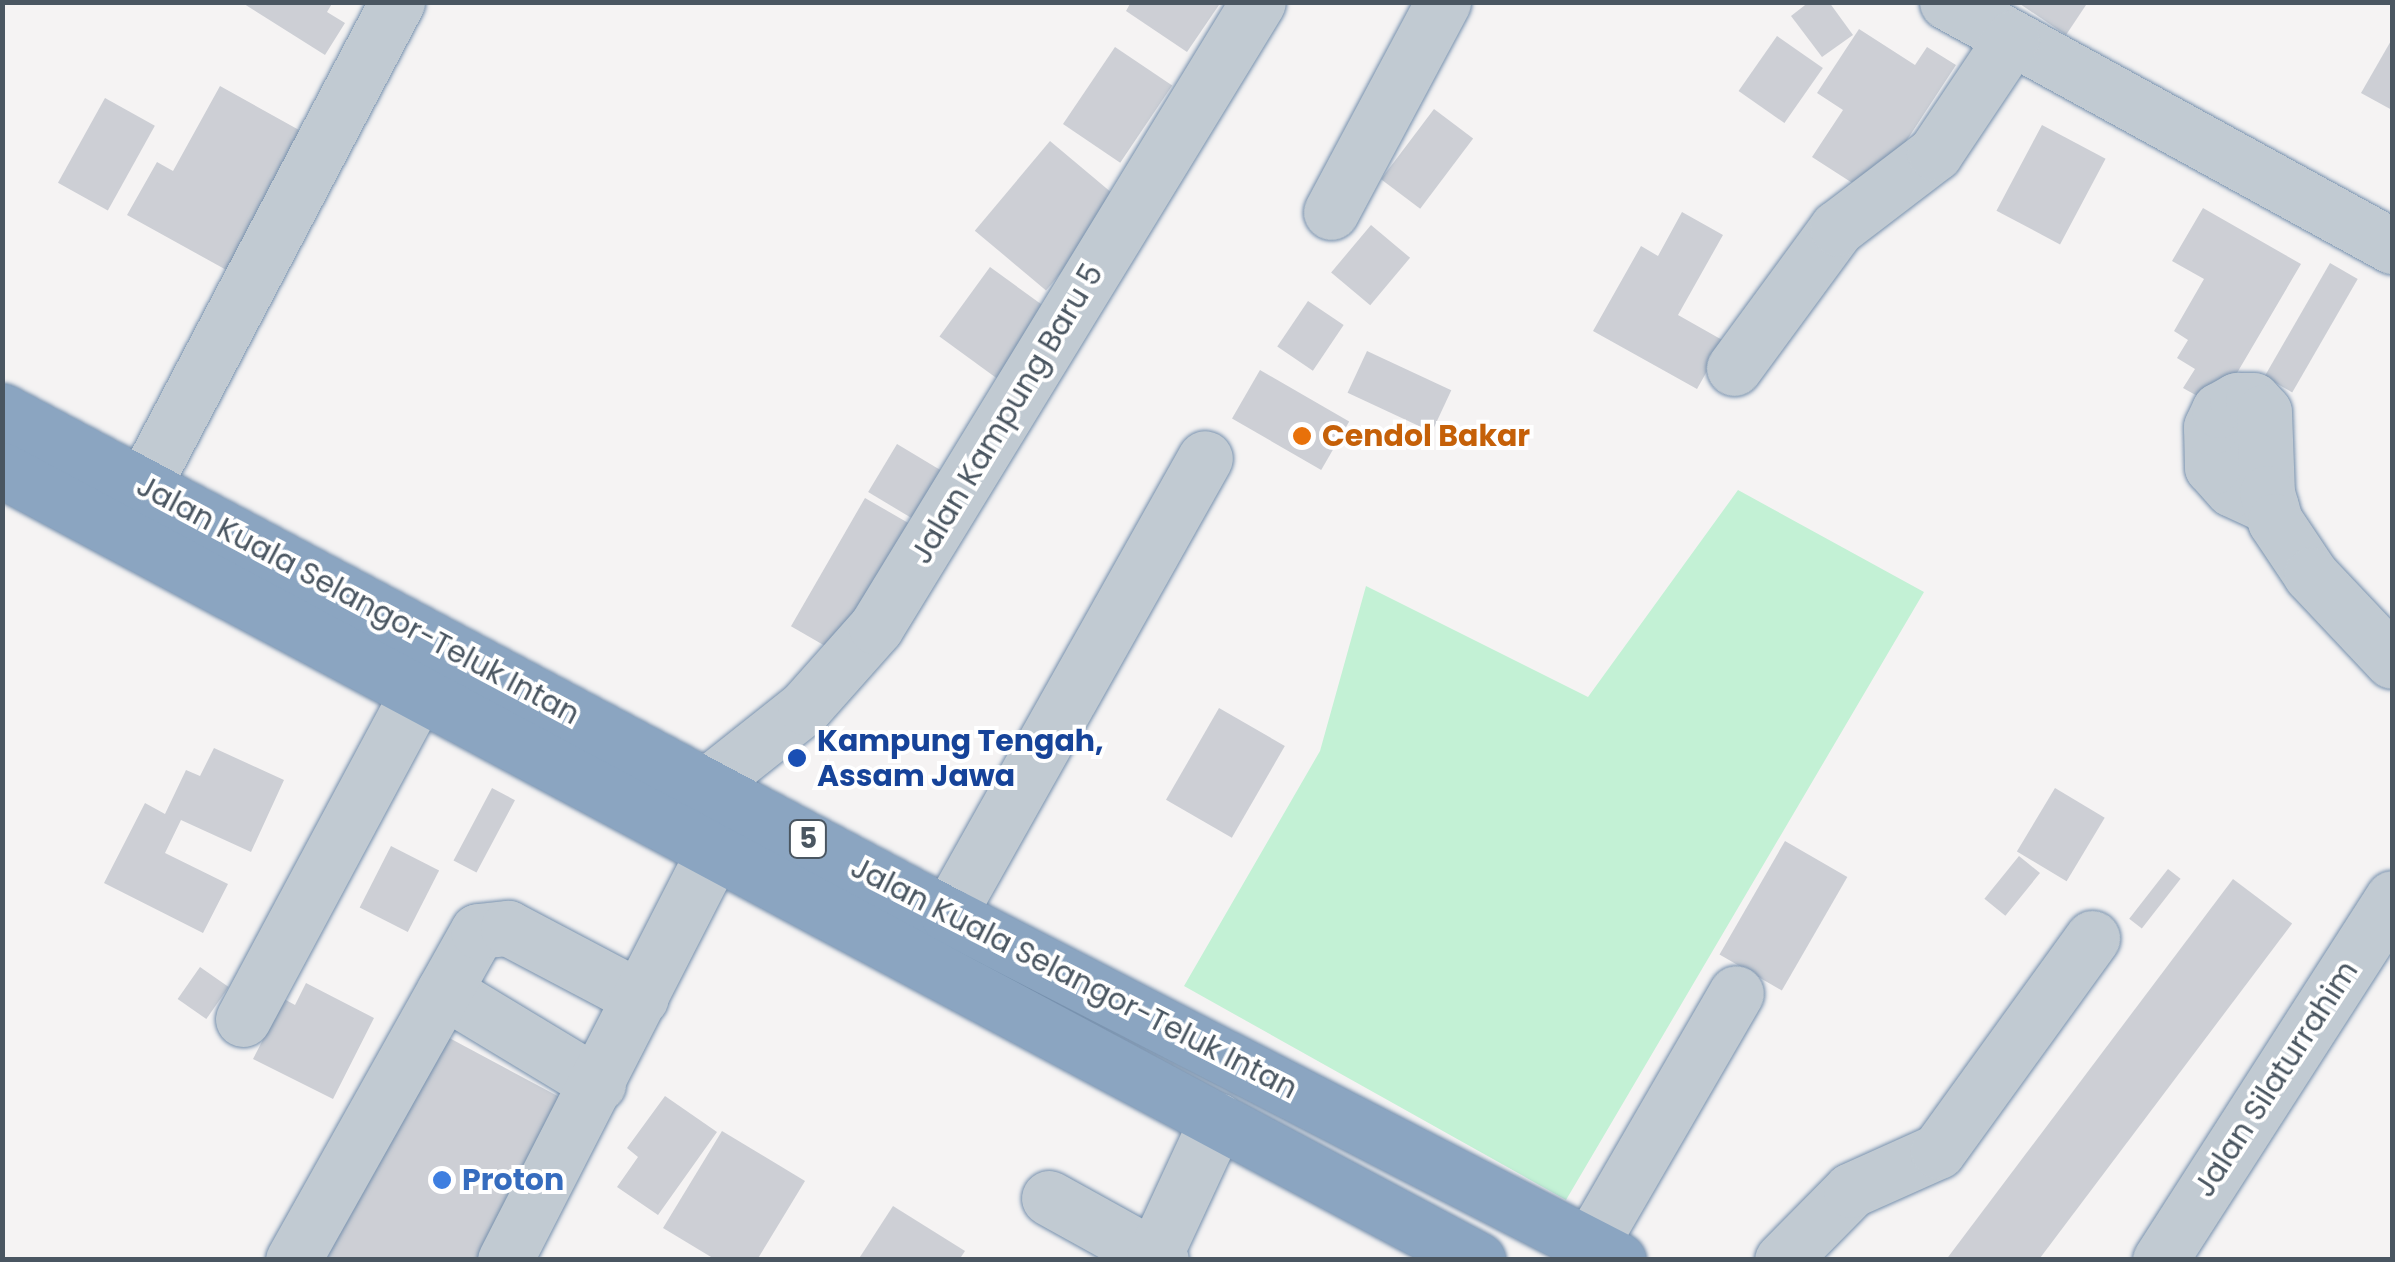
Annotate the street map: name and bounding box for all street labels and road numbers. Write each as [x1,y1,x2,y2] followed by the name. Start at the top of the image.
[903,258,1111,570] street label: Jalan Kampung Baru 5
[130,468,586,732] street label: Jalan Kuala Selangor-Teluk Intan
[788,816,828,862] road number: 5
[845,849,1303,1107] street label: Jalan Kuala Selangor-Teluk Intan
[2186,954,2366,1204] street label: Jalan Silaturrahim

